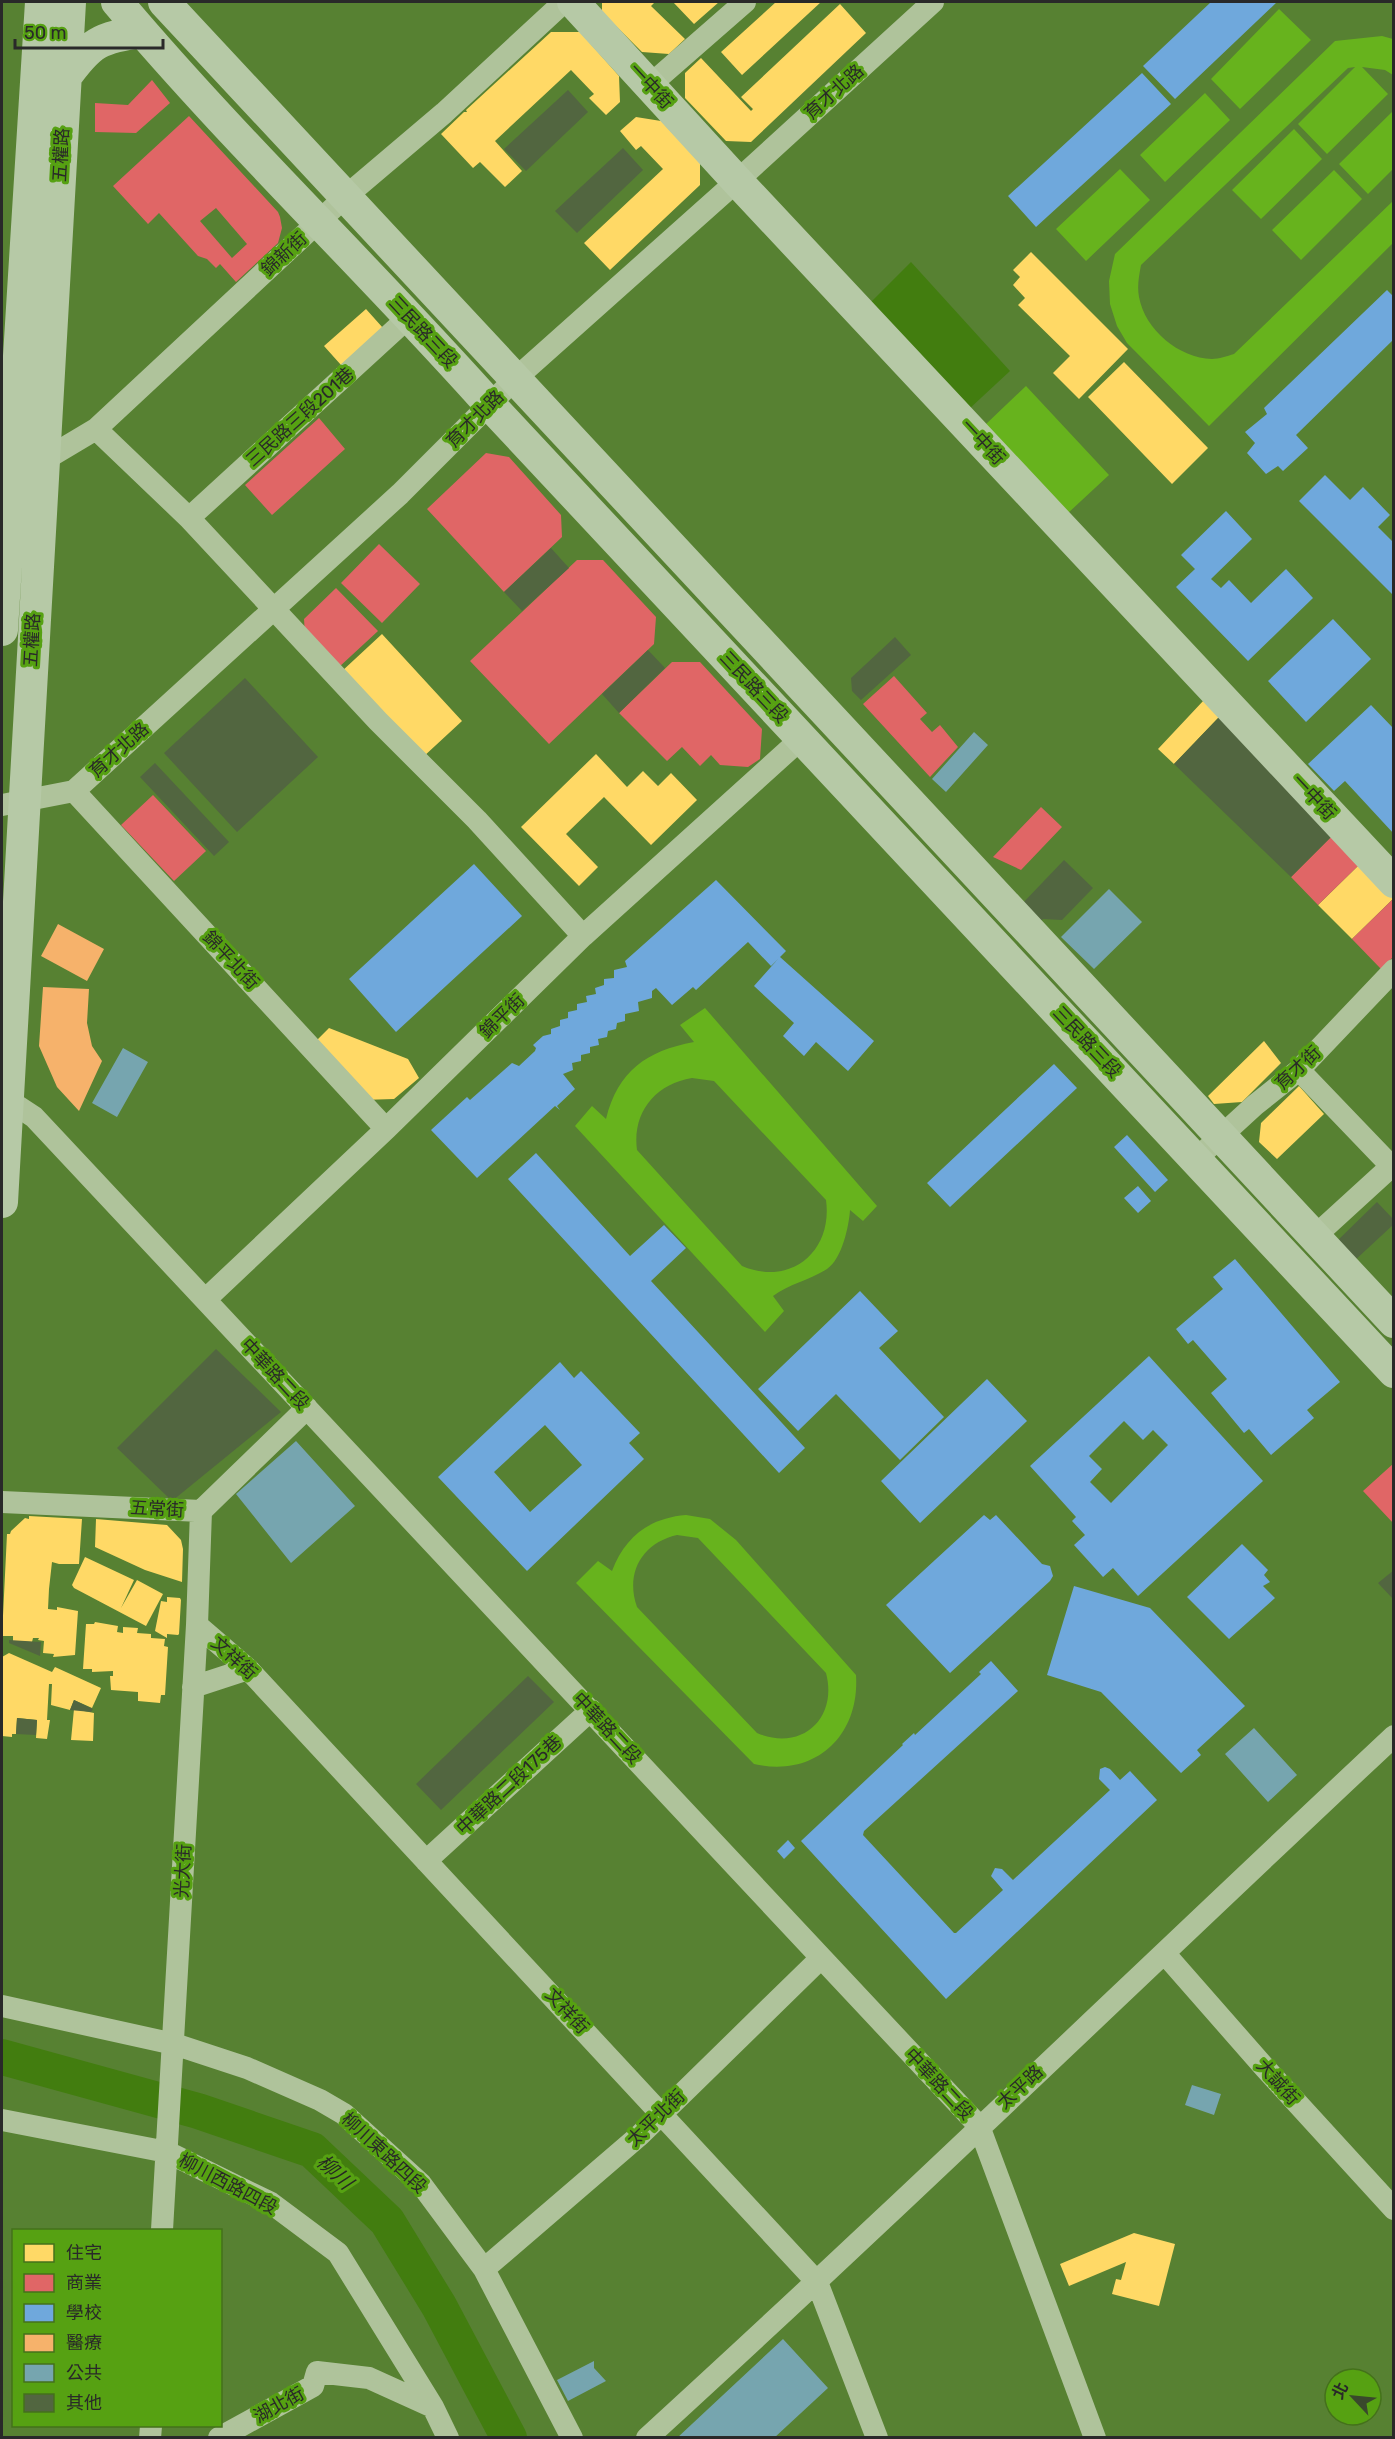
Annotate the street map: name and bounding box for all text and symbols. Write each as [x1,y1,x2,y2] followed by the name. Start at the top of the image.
[15,12,164,50] scale bar
[24,22,67,44] text: 50 m
[625,59,677,113] street label: 一中街
[800,60,868,124] street label: 育才北路
[49,127,73,183] street label: 五權路
[257,228,311,280] street label: 錦新街
[384,292,462,372] street label: 三民路三段
[241,363,359,471] street label: 三民路三段201巷
[442,386,508,452] street label: 育才北路
[957,415,1009,469] street label: 一中街
[20,612,44,668] street label: 五權路
[715,647,793,727] street label: 三民路三段
[85,718,153,782] street label: 育才北路
[1288,770,1340,824] street label: 一中街
[198,926,264,994] street label: 錦平北街
[475,989,529,1043] street label: 錦平街
[1048,1002,1126,1082] street label: 三民路三段
[1271,1042,1325,1094] street label: 育才街
[236,1334,314,1414] street label: 中華路二段
[129,1497,185,1521] street label: 五常街
[207,1632,261,1684] street label: 文祥街
[568,1688,646,1768] street label: 中華路二段
[452,1731,566,1839] street label: 中華路二段175巷
[171,1843,195,1899] street label: 光大街
[541,1984,593,2038] street label: 文祥街
[900,2044,978,2124] street label: 中華路二段
[1252,2055,1304,2109] street label: 大誠街
[993,2061,1047,2113] street label: 太平路
[622,2085,690,2151] street label: 太平北街
[337,2108,431,2198] street label: 柳川東路四段
[175,2149,281,2219] street label: 柳川西路四段
[312,2150,358,2194] water label: 柳川
[12,2229,222,2427] legend
[66,2242,102,2264] text: 住宅
[66,2272,102,2294] text: 商業
[66,2302,102,2324] text: 學校
[66,2332,102,2354] text: 醫療
[66,2362,102,2384] text: 公共
[1323,2367,1383,2427] north arrow
[1328,2379,1352,2402] text: 北
[250,2382,308,2428] street label: 湖北街
[66,2392,102,2414] text: 其他

